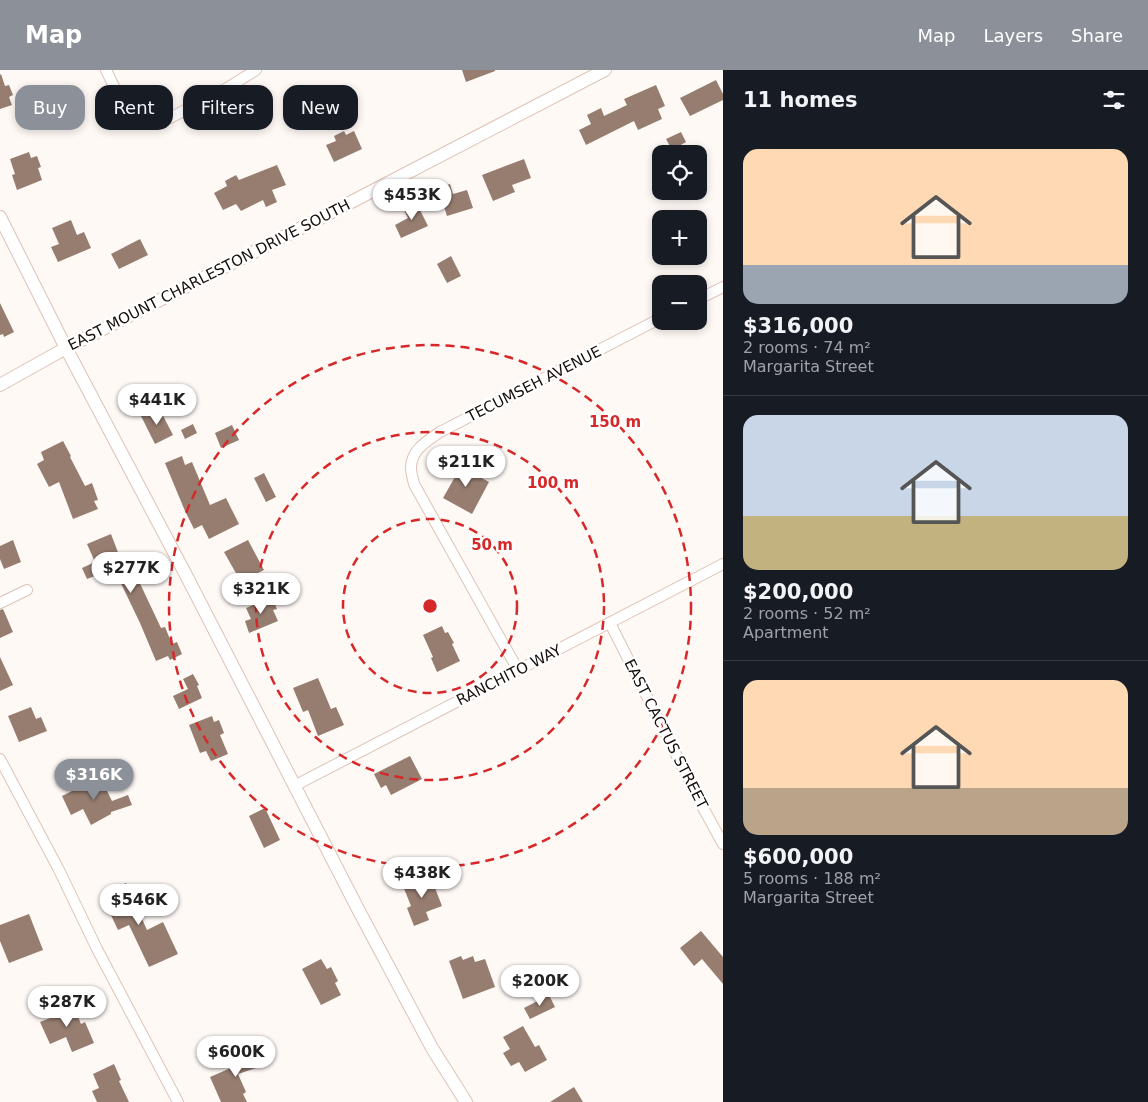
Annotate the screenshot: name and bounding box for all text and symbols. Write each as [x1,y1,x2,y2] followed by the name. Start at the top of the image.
[25,21,82,49] text: Map
[917,25,955,46] text: Map
[983,25,1043,46] text: Layers
[1071,25,1123,46] text: Share
[15,85,85,130] chip: Buy
[95,85,173,130] chip: Rent
[183,85,273,130] chip: Filters
[283,85,358,130] chip: New
[1100,86,1128,114] icon: filters
[743,88,858,112] text: 11 homes
[652,145,707,330] map controls
[652,145,707,200] button: locate
[377,178,447,221] pin: $453K
[891,182,981,272] icon: home
[384,185,440,204] text: $453K
[65,196,353,354] street label: EAST MOUNT CHARLESTON DRIVE SOUTH
[652,210,707,265] button: +
[652,275,707,330] button: −
[743,314,853,338] text: $316,000
[743,338,871,357] text: 2 rooms · 74 m²
[463,342,604,426] street label: TECUMSEH AVENUE
[743,357,874,376] text: Margarita Street
[122,384,192,426] pin: $441K
[129,390,185,409] text: $441K
[589,413,641,431] text: 150 m
[431,446,501,488] pin: $211K
[891,447,981,537] icon: home
[438,452,494,471] text: $211K
[527,474,579,492] text: 100 m
[471,536,513,554] text: 50 m
[96,552,166,594] pin: $277K
[103,558,159,577] text: $277K
[226,572,296,615] pin: $321K
[233,579,289,598] text: $321K
[743,580,853,604] text: $200,000
[421,597,439,615] centre of rings
[743,604,871,623] text: 2 rooms · 52 m²
[743,623,829,642] text: Apartment
[453,640,565,709] street label: RANCHITO WAY
[620,656,712,813] street label: EAST CACTUS STREET
[891,712,981,802] icon: home
[59,758,129,801] pin: $316K
[66,765,122,784] text: $316K
[743,845,853,869] text: $600,000
[387,856,457,899] pin: $438K
[394,863,450,882] text: $438K
[743,869,881,888] text: 5 rooms · 188 m²
[104,884,174,926] pin: $546K
[743,888,874,907] text: Margarita Street
[111,890,167,909] text: $546K
[505,964,575,1007] pin: $200K
[512,971,568,990] text: $200K
[32,986,102,1028] pin: $287K
[39,992,95,1011] text: $287K
[201,1036,271,1078] pin: $600K
[208,1042,264,1061] text: $600K

